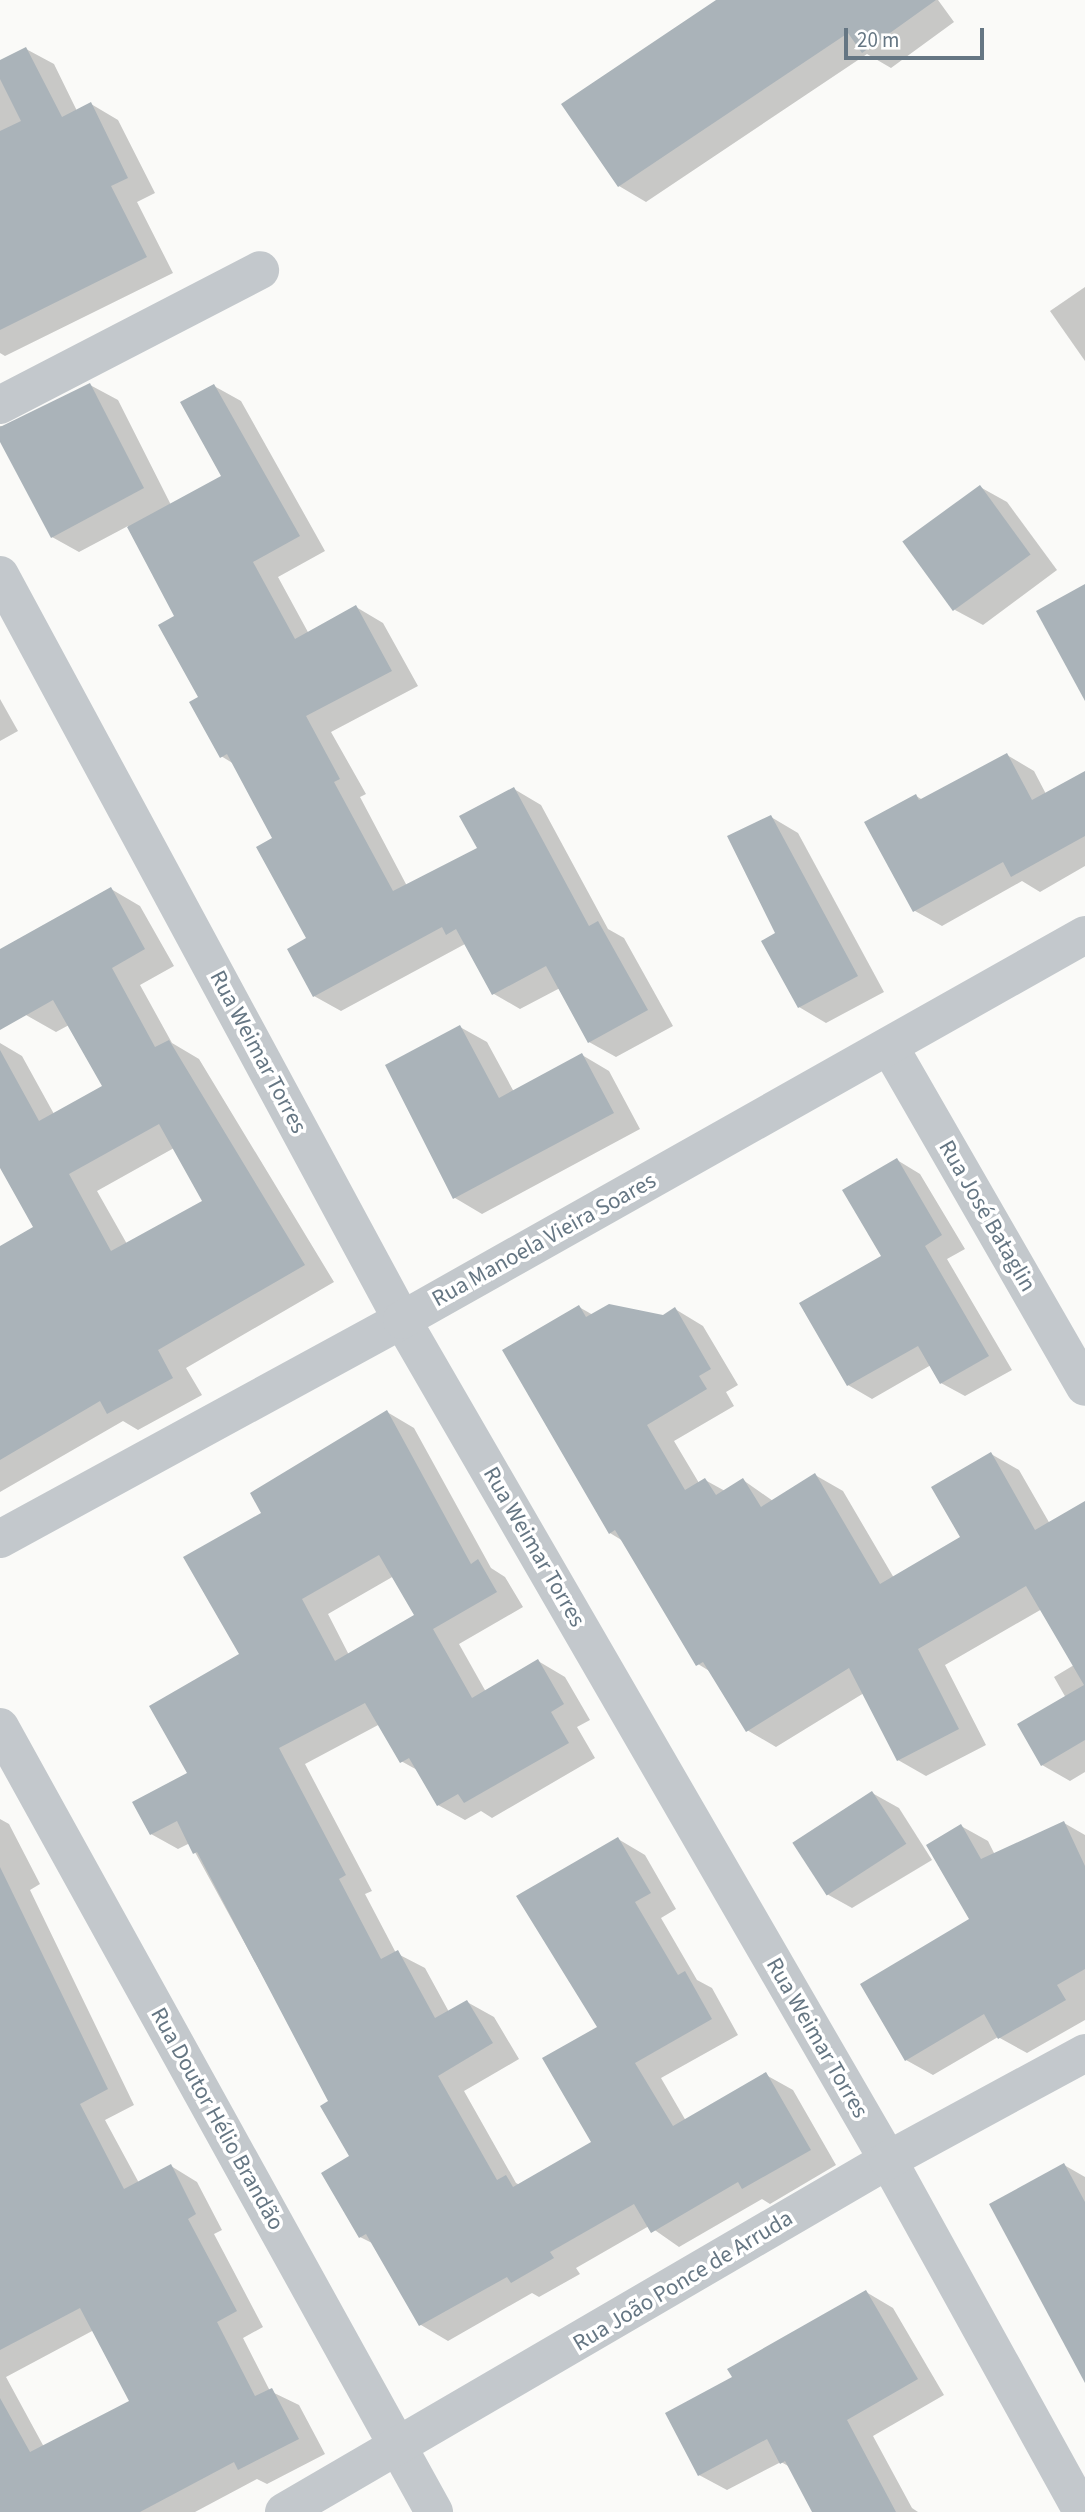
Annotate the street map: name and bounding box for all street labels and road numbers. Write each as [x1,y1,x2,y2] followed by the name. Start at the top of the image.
[204,966,312,1138] street label: Rua Weimar Torres
[932,1135,1042,1297] street label: Rua José Bataglin
[427,1167,661,1313] street label: Rua Manoela Vieira Soares
[477,1462,591,1632] street label: Rua Weimar Torres
[760,1953,874,2123] street label: Rua Weimar Torres
[144,2003,290,2235] street label: Rua Doutor Hélio Brandão
[568,2204,798,2358] street label: Rua João Ponce de Arruda

